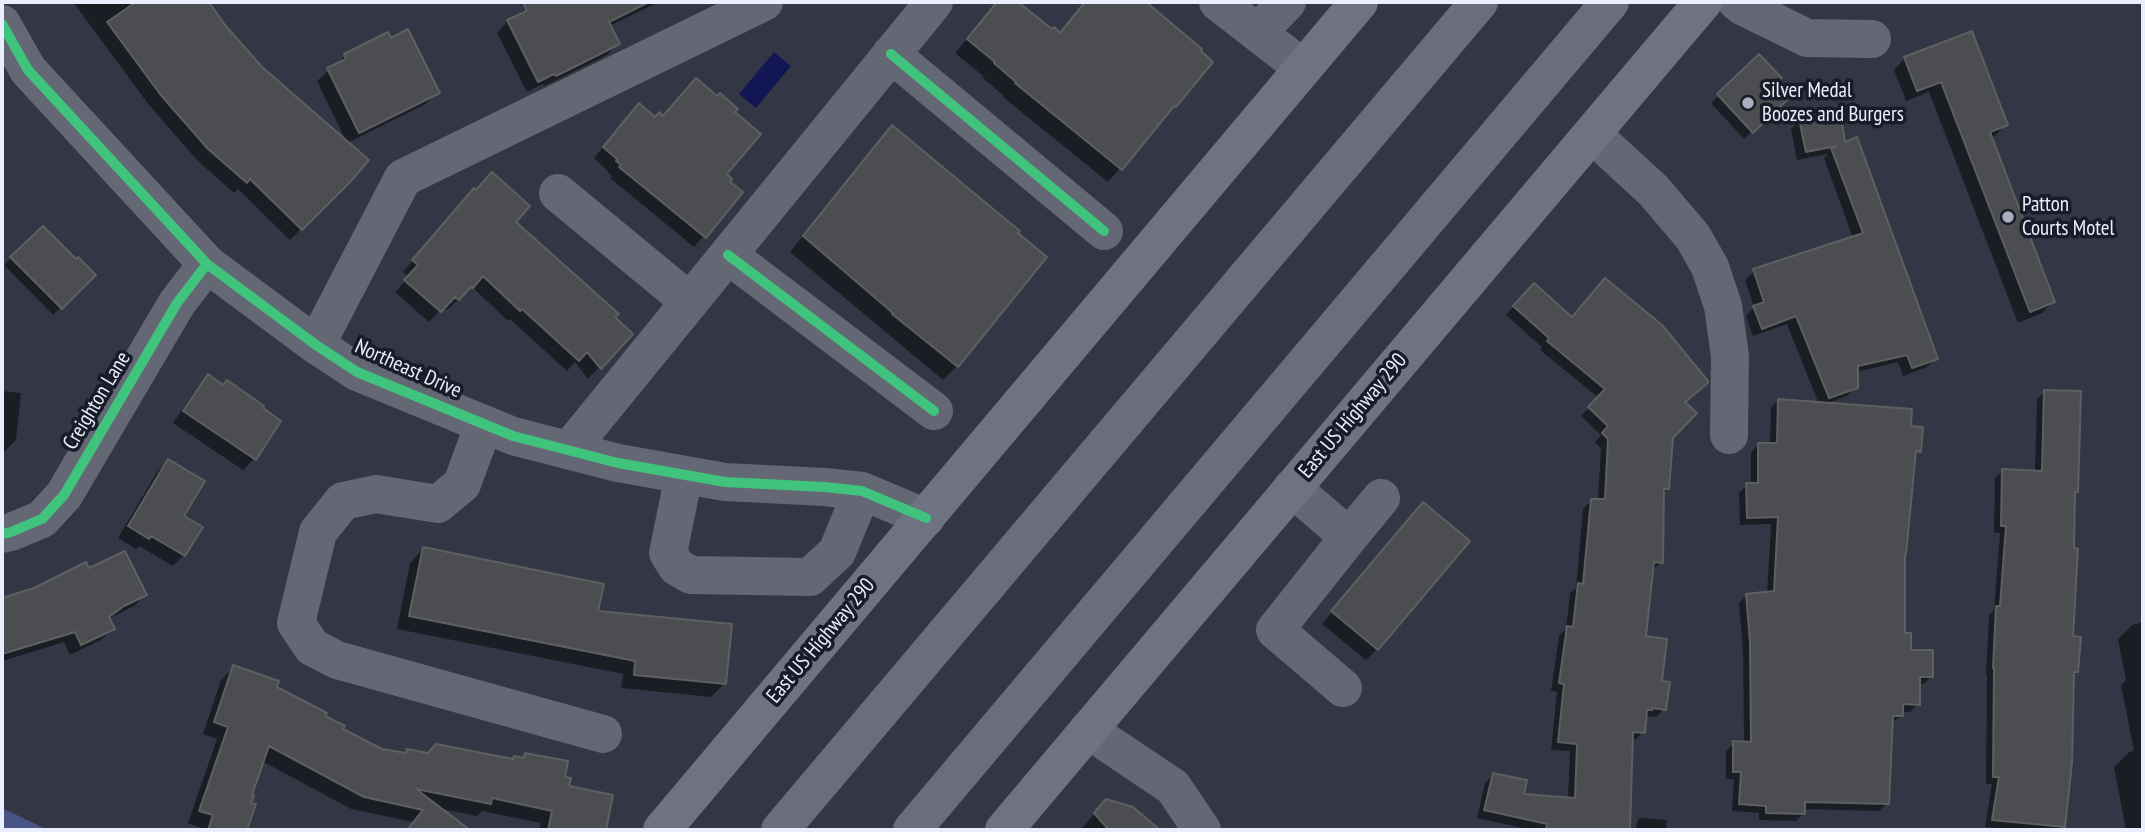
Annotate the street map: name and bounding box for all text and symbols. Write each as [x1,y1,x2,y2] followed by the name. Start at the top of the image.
[1762,78,1904,128] place label: Silver Medal Boozes and Burgers
[1740,95,1756,111] marker: Silver Medal Boozes and Burgers
[2022,192,2114,242] place label: Patton Courts Motel
[2000,209,2016,225] marker: Patton Courts Motel
[351,334,465,404] street label: Northeast Drive
[58,347,136,455] street label: Creighton Lane
[1294,349,1412,483] street label: East US Highway 290
[762,574,880,708] street label: East US Highway 290

